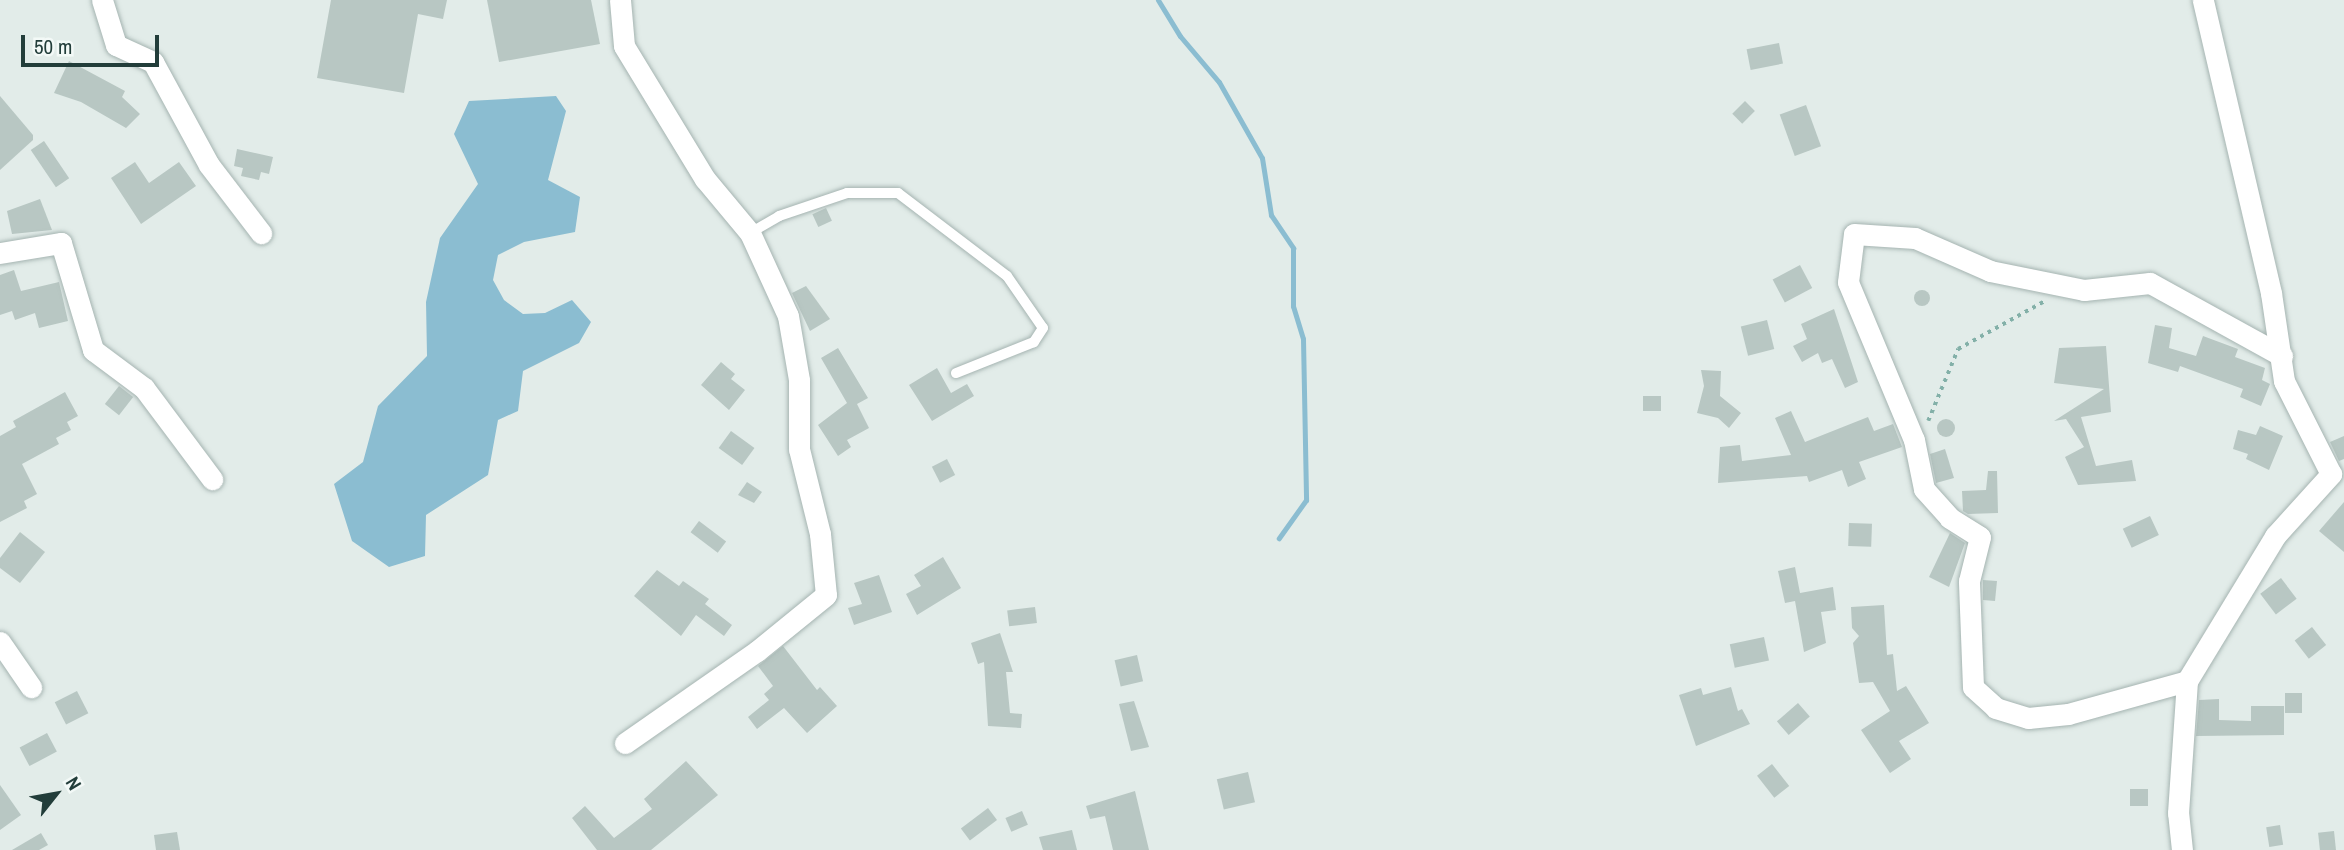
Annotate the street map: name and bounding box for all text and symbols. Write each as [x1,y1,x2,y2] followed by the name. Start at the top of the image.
[24,21,163,65] scale bar
[34,32,72,61] text: 50 m
[21,759,91,829] north arrow
[60,772,88,795] text: N

